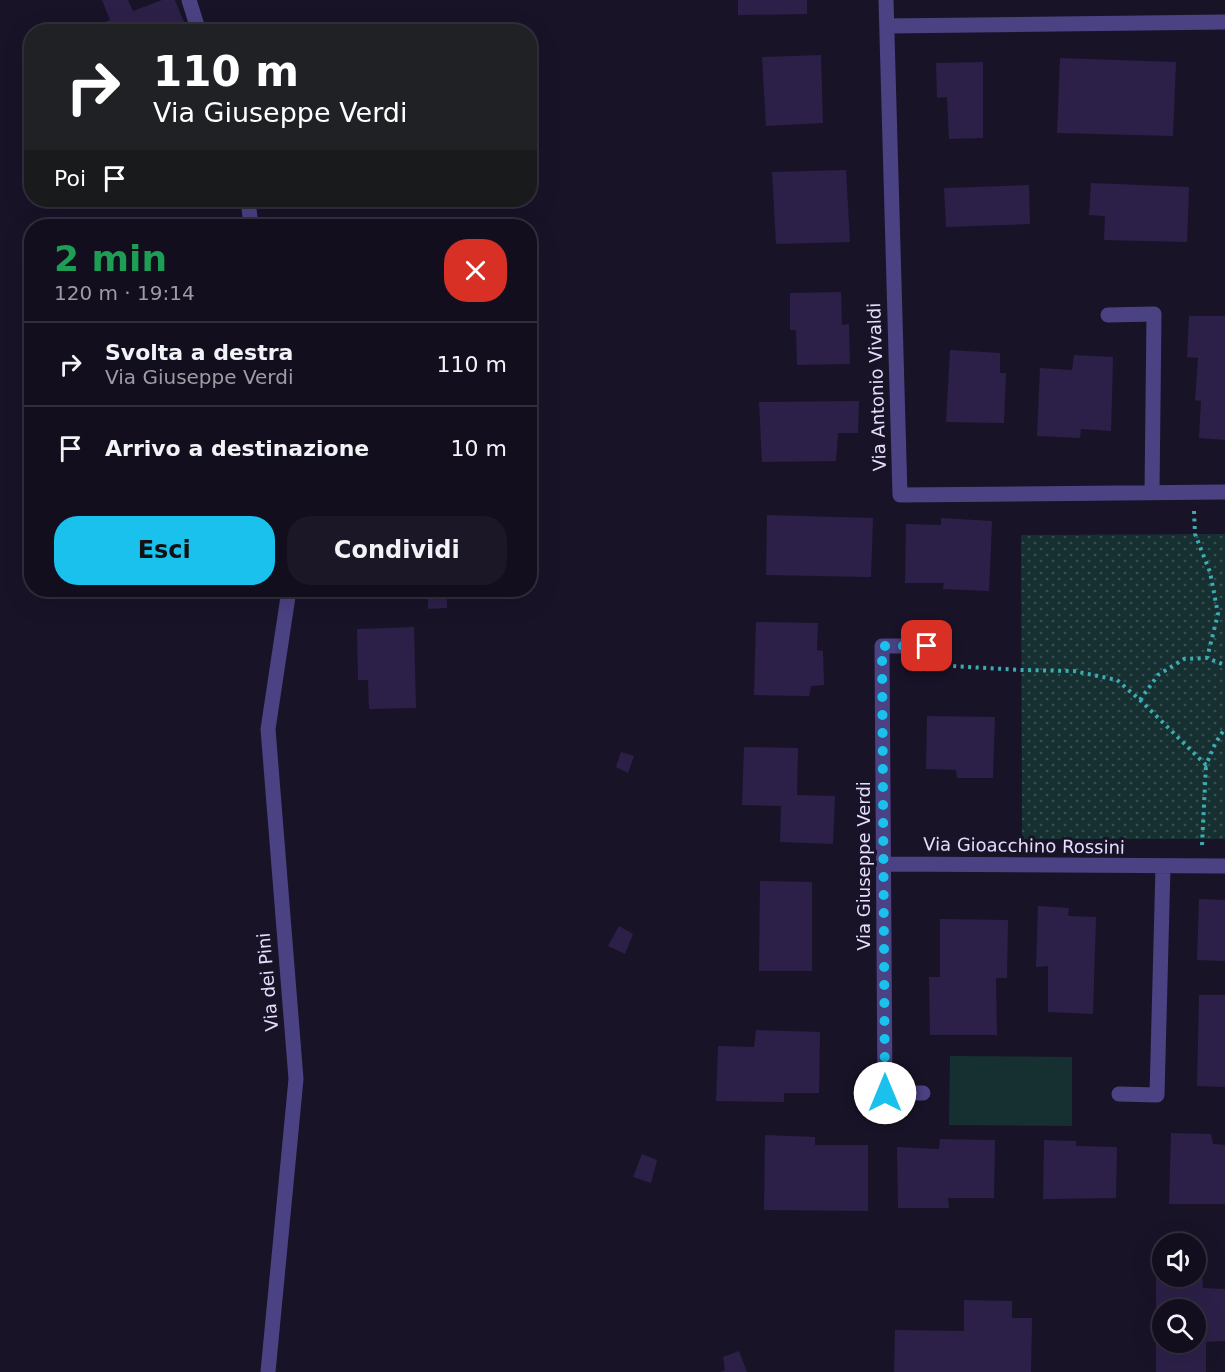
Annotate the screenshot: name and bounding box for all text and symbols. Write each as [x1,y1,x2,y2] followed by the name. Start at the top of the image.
[153,47,299,96] text: 110 m
[54,48,132,126] icon: right
[153,97,407,128] text: Via Giuseppe Verdi
[98,162,131,195] icon: arrive
[54,166,86,191] text: Poi
[54,238,167,279] text: 2 min
[444,239,507,302] button: close
[54,281,195,305] text: 120 m · 19:14
[863,302,890,472] street label: Via Antonio Vivaldi
[105,340,293,365] text: Svolta a destra
[54,348,87,381] icon: right
[437,352,507,377] text: 110 m
[105,365,293,389] text: Via Giuseppe Verdi
[54,432,87,465] icon: arrive
[105,436,369,461] text: Arrivo a destinazione
[451,436,507,461] text: 10 m
[54,516,275,585] button: Esci
[287,516,507,585] button: Condividi
[901,620,952,671] pin
[910,629,943,662] icon: arrive
[853,781,874,951] street label: Via Giuseppe Verdi
[923,833,1125,858] street label: Via Gioacchino Rossini
[253,932,282,1032] street label: Via dei Pini
[853,1061,917,1125] position arrow
[1152,1233,1206,1353] map controls
[1152,1233,1206,1287] button: sound
[1152,1299,1206,1353] button: search

